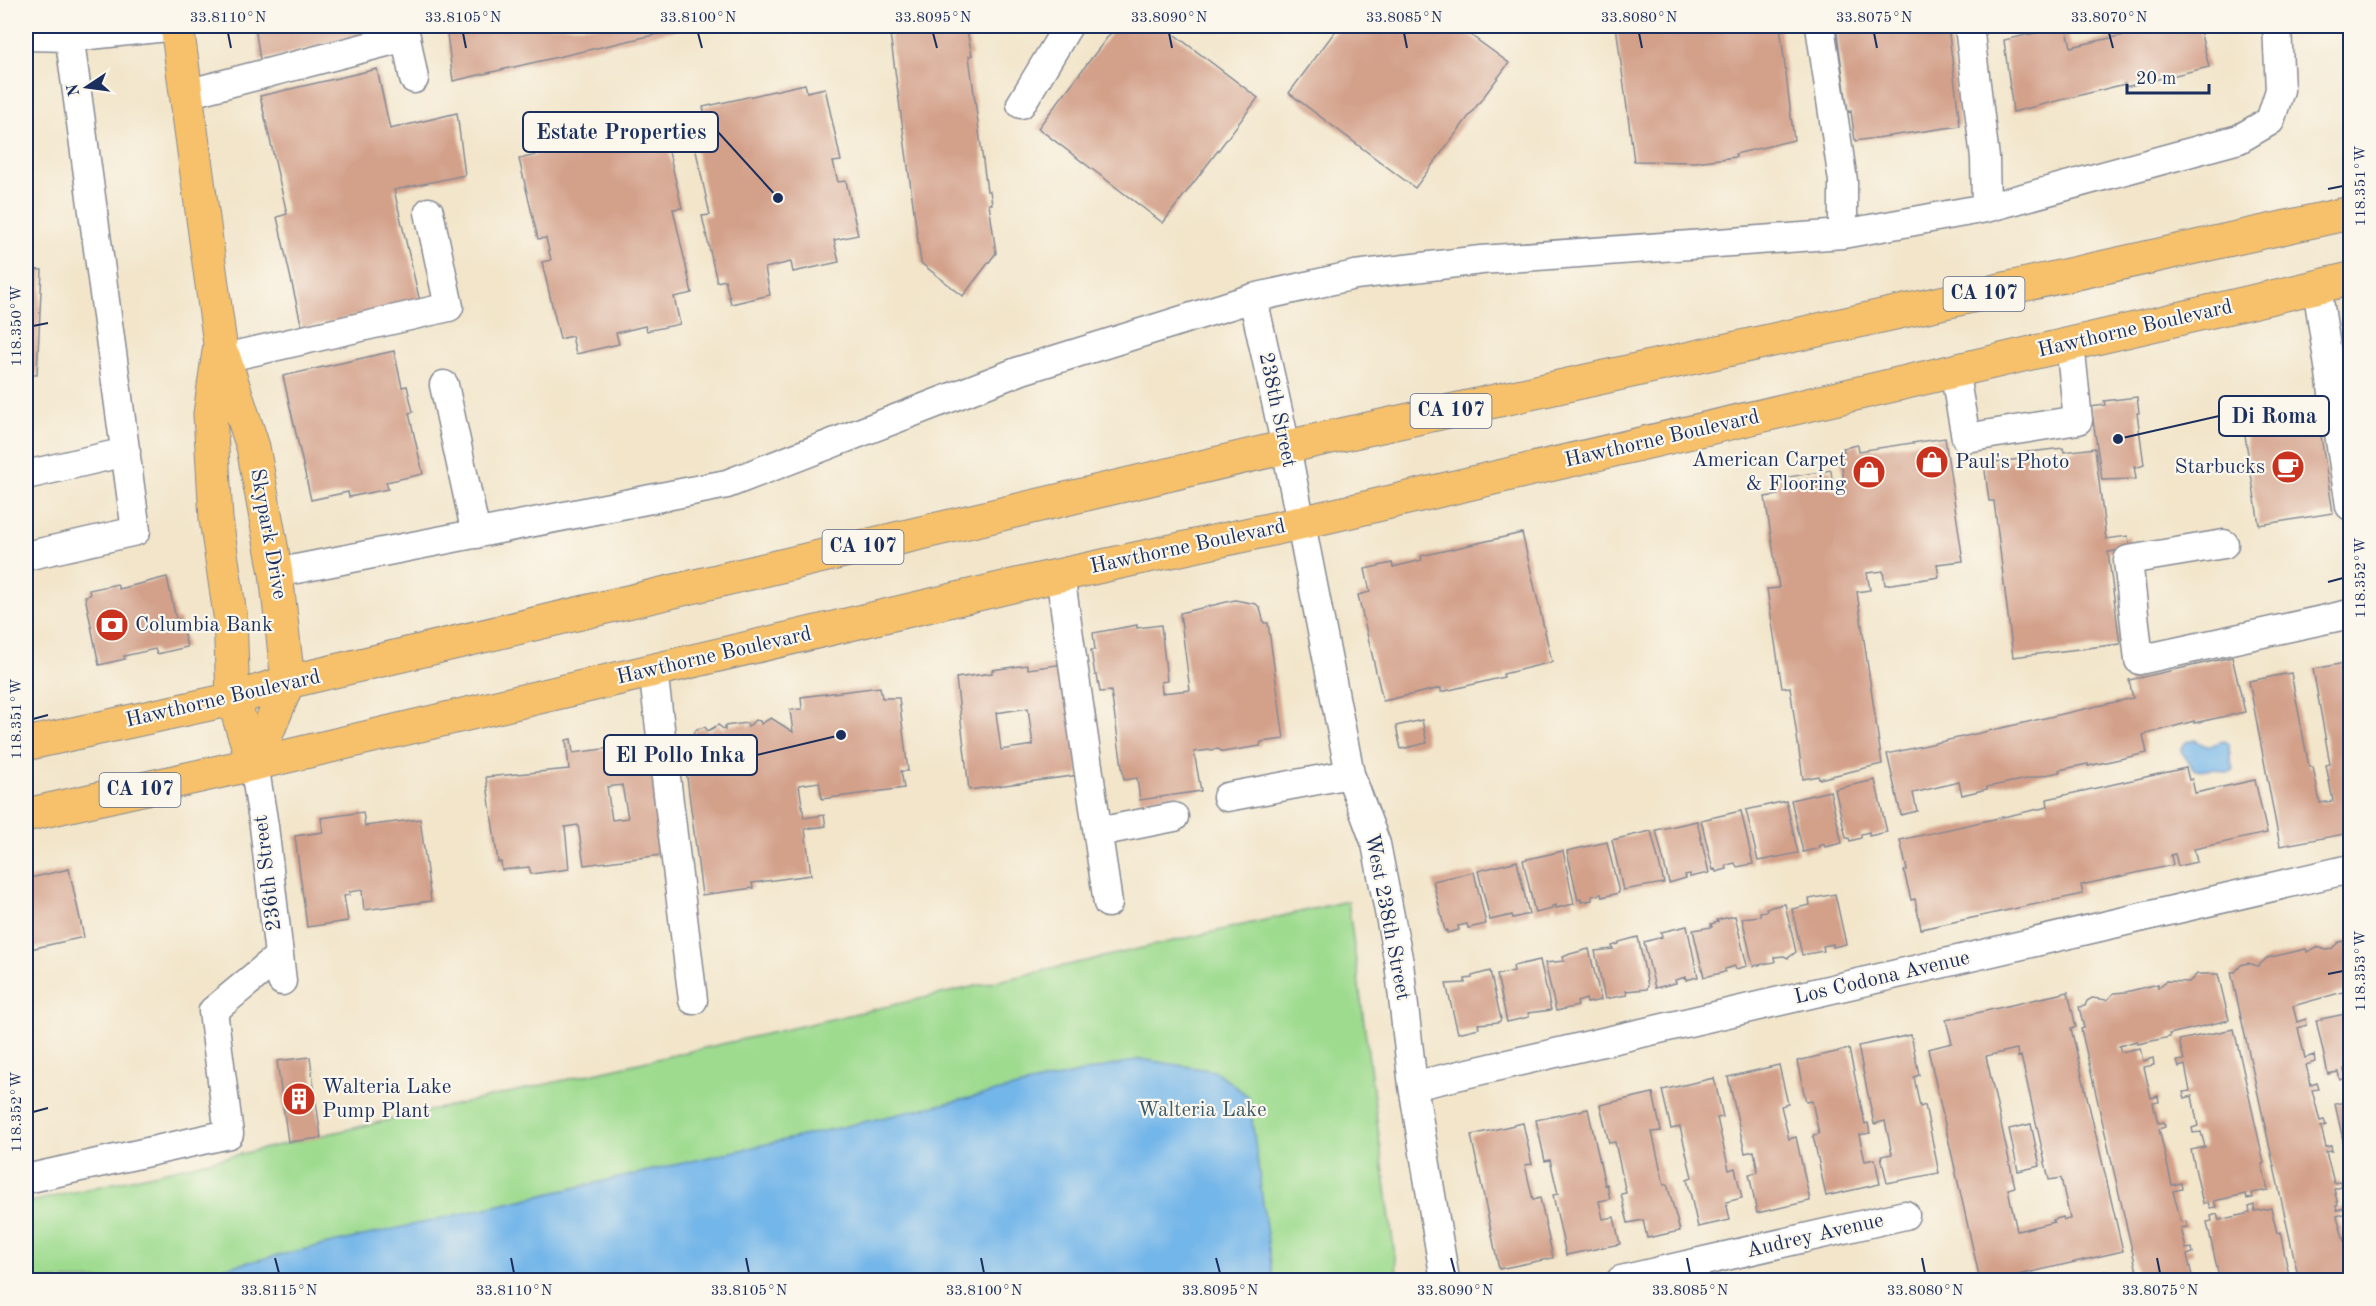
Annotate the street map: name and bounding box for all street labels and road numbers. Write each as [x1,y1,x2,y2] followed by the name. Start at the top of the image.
[1944,277,2024,311] road number: CA 107
[2036,296,2234,362] street label: Hawthorne Boulevard
[1255,351,1299,469] street label: 238th Street
[1410,394,1492,428] road number: CA 107
[1563,406,1761,472] street label: Hawthorne Boulevard
[246,467,290,601] street label: Skypark Drive
[1088,516,1288,578] street label: Hawthorne Boulevard
[822,530,904,564] road number: CA 107
[615,623,813,689] street label: Hawthorne Boulevard
[124,666,322,732] street label: Hawthorne Boulevard
[100,773,180,807] road number: CA 107
[250,814,286,932] street label: 236th Street
[1361,832,1413,1002] street label: West 238th Street
[1792,948,1972,1008] street label: Los Codona Avenue
[1744,1210,1886,1262] street label: Audrey Avenue

